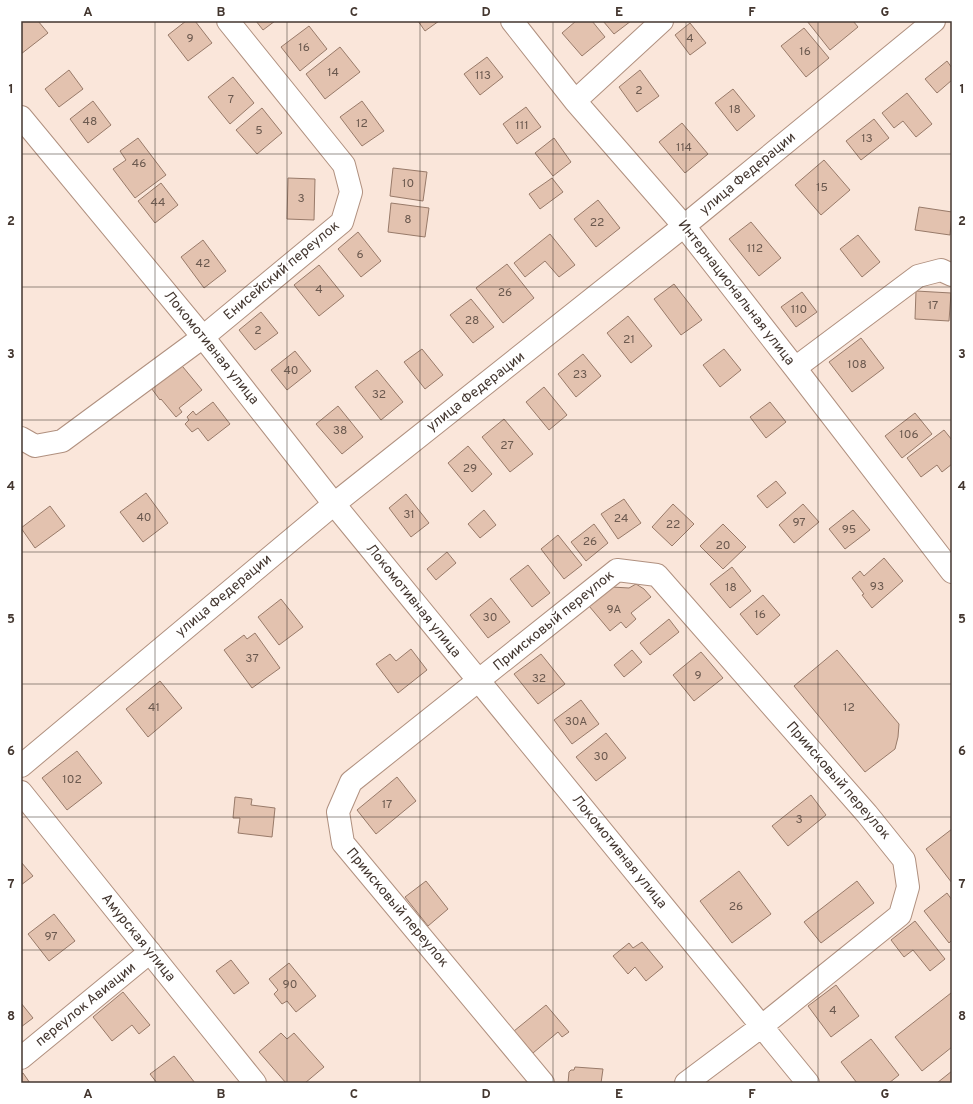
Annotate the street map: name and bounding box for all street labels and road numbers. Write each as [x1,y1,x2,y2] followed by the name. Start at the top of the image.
[697,129,799,219] street label: улица Федерации
[674,217,798,369] street label: Интернациональная улица
[221,218,343,324] street label: Енисейский переулок
[160,288,262,408] street label: Локомотивная улица
[423,348,529,436] street label: улица Федерации
[362,541,464,661] street label: Локомотивная улица
[173,551,275,641] street label: улица Федерации
[490,567,618,675] street label: Приисковый переулок
[782,719,894,843] street label: Приисковый переулок
[568,792,670,912] street label: Локомотивная улица
[342,845,452,971] street label: Приисковый переулок
[97,891,179,985] street label: Амурская улица
[32,959,140,1051] street label: переулок Авиации

